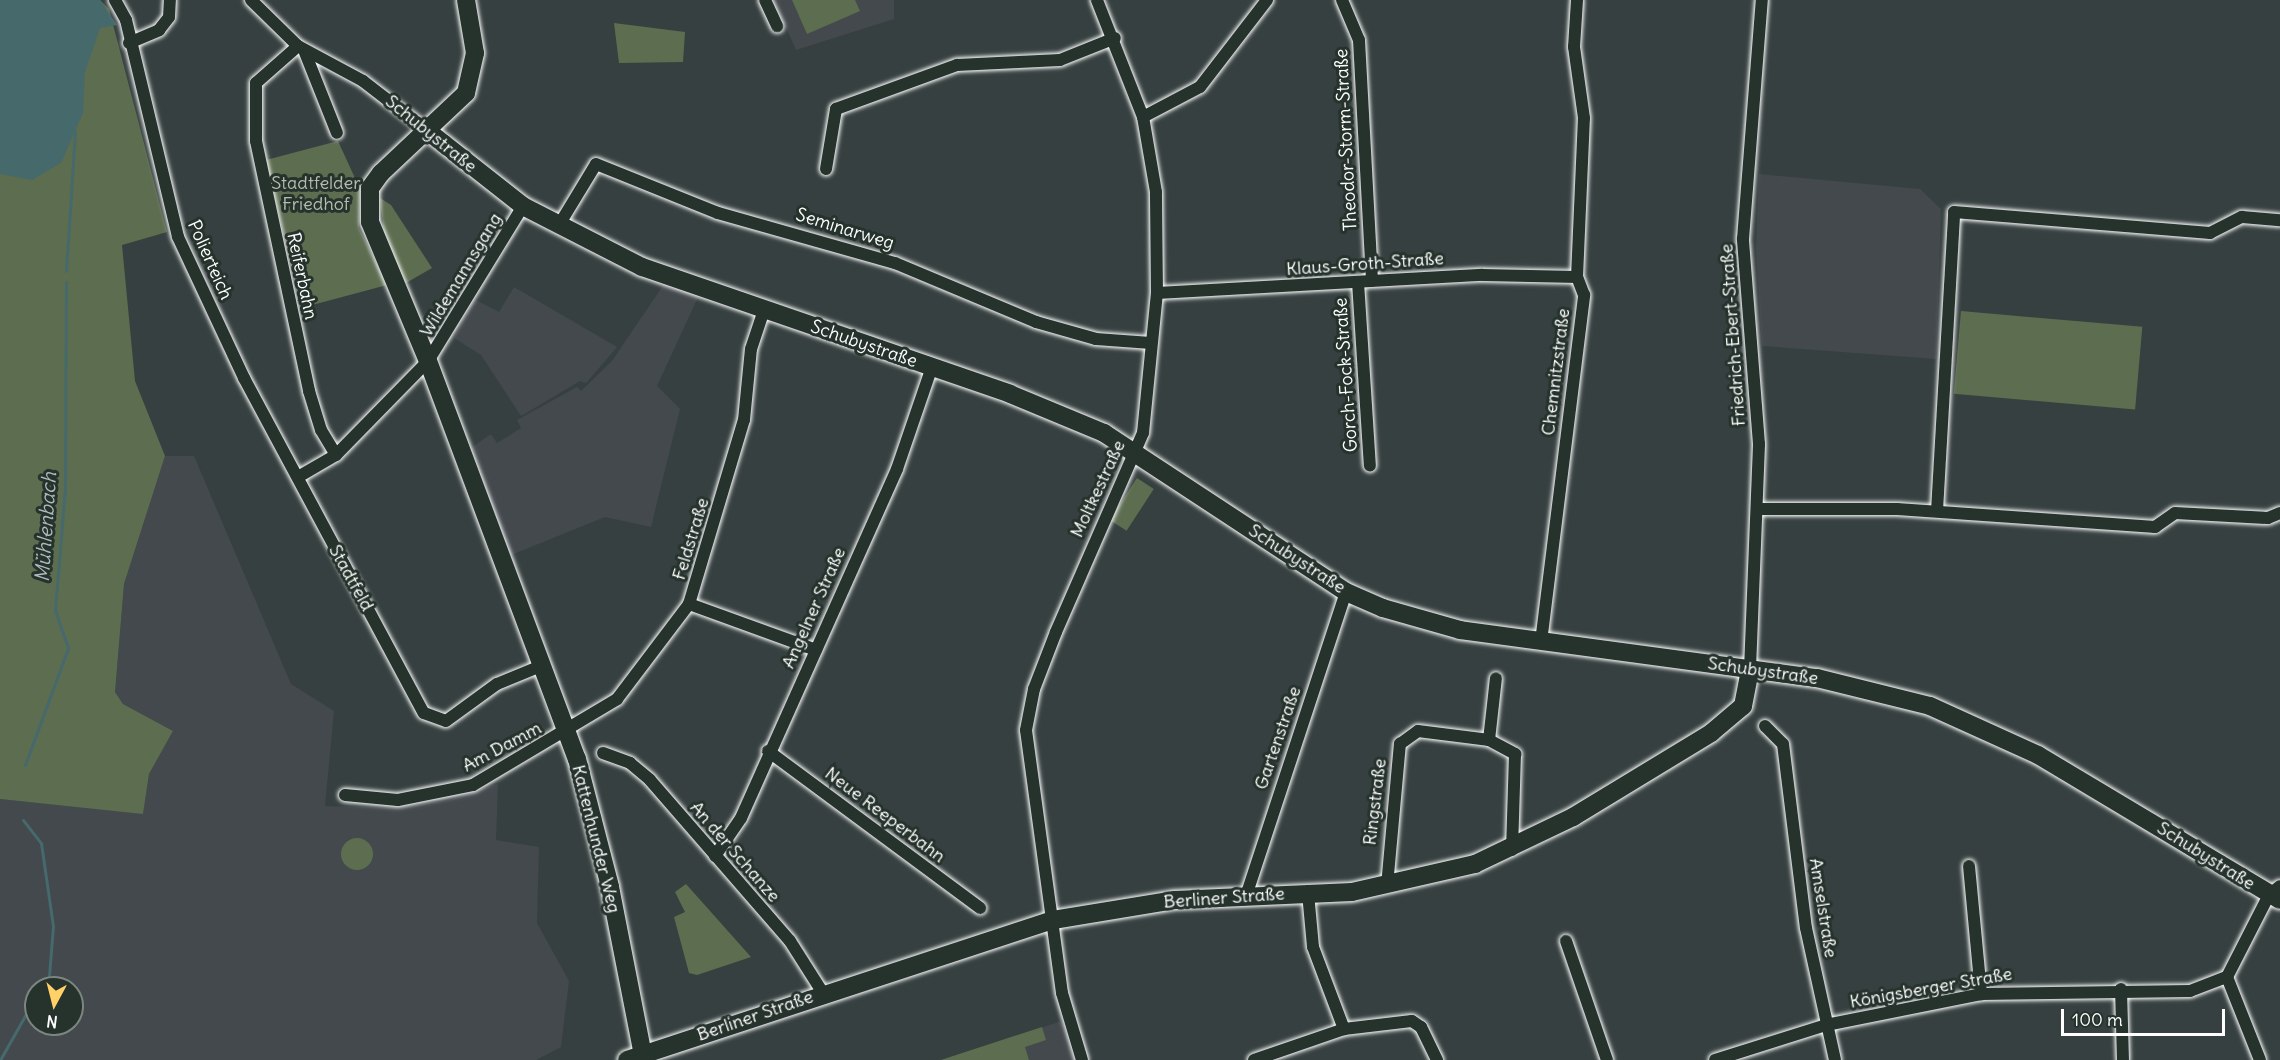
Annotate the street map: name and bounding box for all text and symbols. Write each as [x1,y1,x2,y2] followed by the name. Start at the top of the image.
[1330,48,1362,232] street label: Theodor-Storm-Straße
[381,91,481,177] street label: Schubystraße
[271,173,361,216] park label: Stadtfelder Friedhof
[793,204,897,254] street label: Seminarweg
[416,209,506,341] street label: Wildemannsgang
[183,217,237,303] street label: Polierteich
[282,231,322,321] street label: Reiferbahn
[1716,243,1750,427] street label: Friedrich-Ebert-Straße
[1285,248,1445,280] street label: Klaus-Groth-Straße
[1330,297,1362,453] street label: Gorch-Fock-Straße
[1537,307,1575,437] street label: Chemnitzstraße
[808,316,920,372] street label: Schubystraße
[1066,437,1130,541] street label: Moltkestraße
[29,471,61,583] water label: Mühlenbach
[668,495,714,583] street label: Feldstraße
[1244,520,1350,598] street label: Schubystraße
[324,541,378,615] street label: Stadtfeld
[778,544,850,672] street label: Angelner Straße
[1706,653,1820,689] street label: Schubystraße
[1250,684,1306,792] street label: Gartenstraße
[459,717,545,777] street label: Am Damm
[1359,757,1391,847] street label: Ringstraße
[567,763,625,915] street label: Kattenhunder Weg
[821,763,949,867] street label: Neue Reeperbahn
[685,797,785,907] street label: An der Schanze
[2153,817,2259,895] street label: Schubystraße
[1804,857,1842,959] street label: Amselstraße
[1163,883,1285,913] street label: Berliner Straße
[1848,963,2014,1013] street label: Königsberger Straße
[24,976,84,1036] north arrow
[694,986,816,1046] street label: Berliner Straße
[2064,997,2228,1035] scale bar
[2072,1008,2123,1031] text: 100 m
[45,1011,59,1032] text: N

